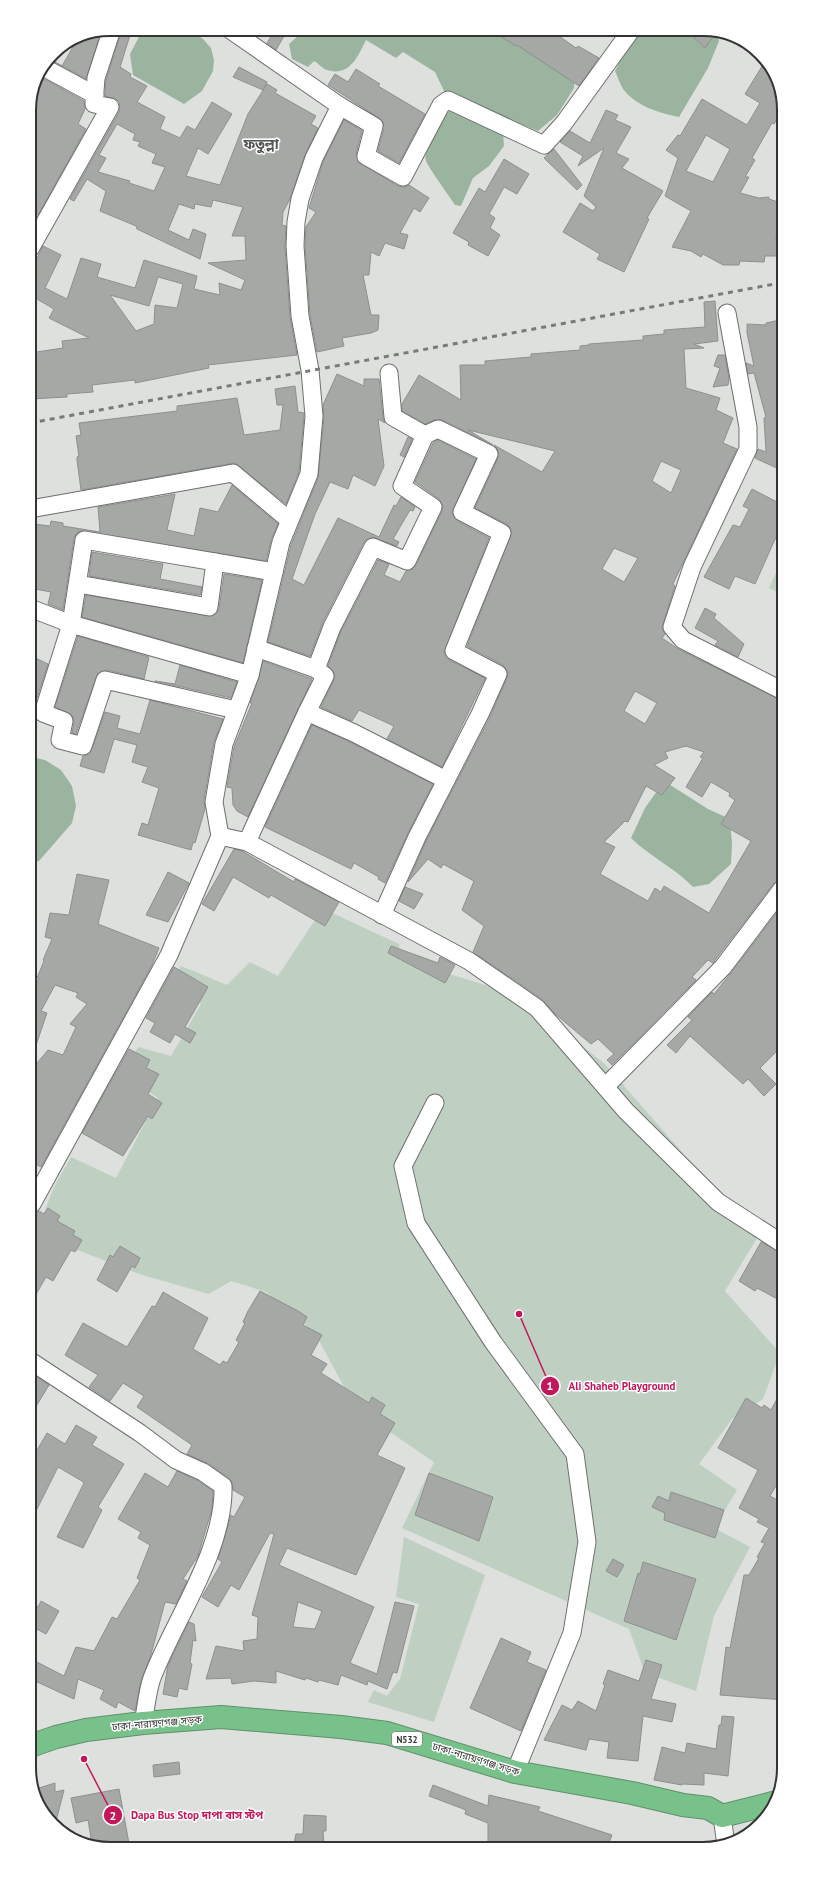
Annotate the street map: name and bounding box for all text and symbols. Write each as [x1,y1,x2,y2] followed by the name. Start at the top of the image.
[242,135,280,154] district label: ফতুল্লা
[540,1374,683,1397] callout: Ali Shaheb Playground
[547,1378,553,1393] text: 1
[569,1379,675,1393] text: Ali Shaheb Playground
[110,1713,204,1734] street label: ঢাকা-নারায়ণগঞ্জ সড়ক
[392,1732,422,1746] road number: N532
[430,1739,522,1779] street label: ঢাকা-নারায়ণগঞ্জ সড়ক
[103,1804,271,1827] callout: Dapa Bus Stop দাপা বাস স্টপ
[110,1808,116,1823] text: 2
[131,1808,264,1822] text: Dapa Bus Stop দাপা বাস স্টপ

